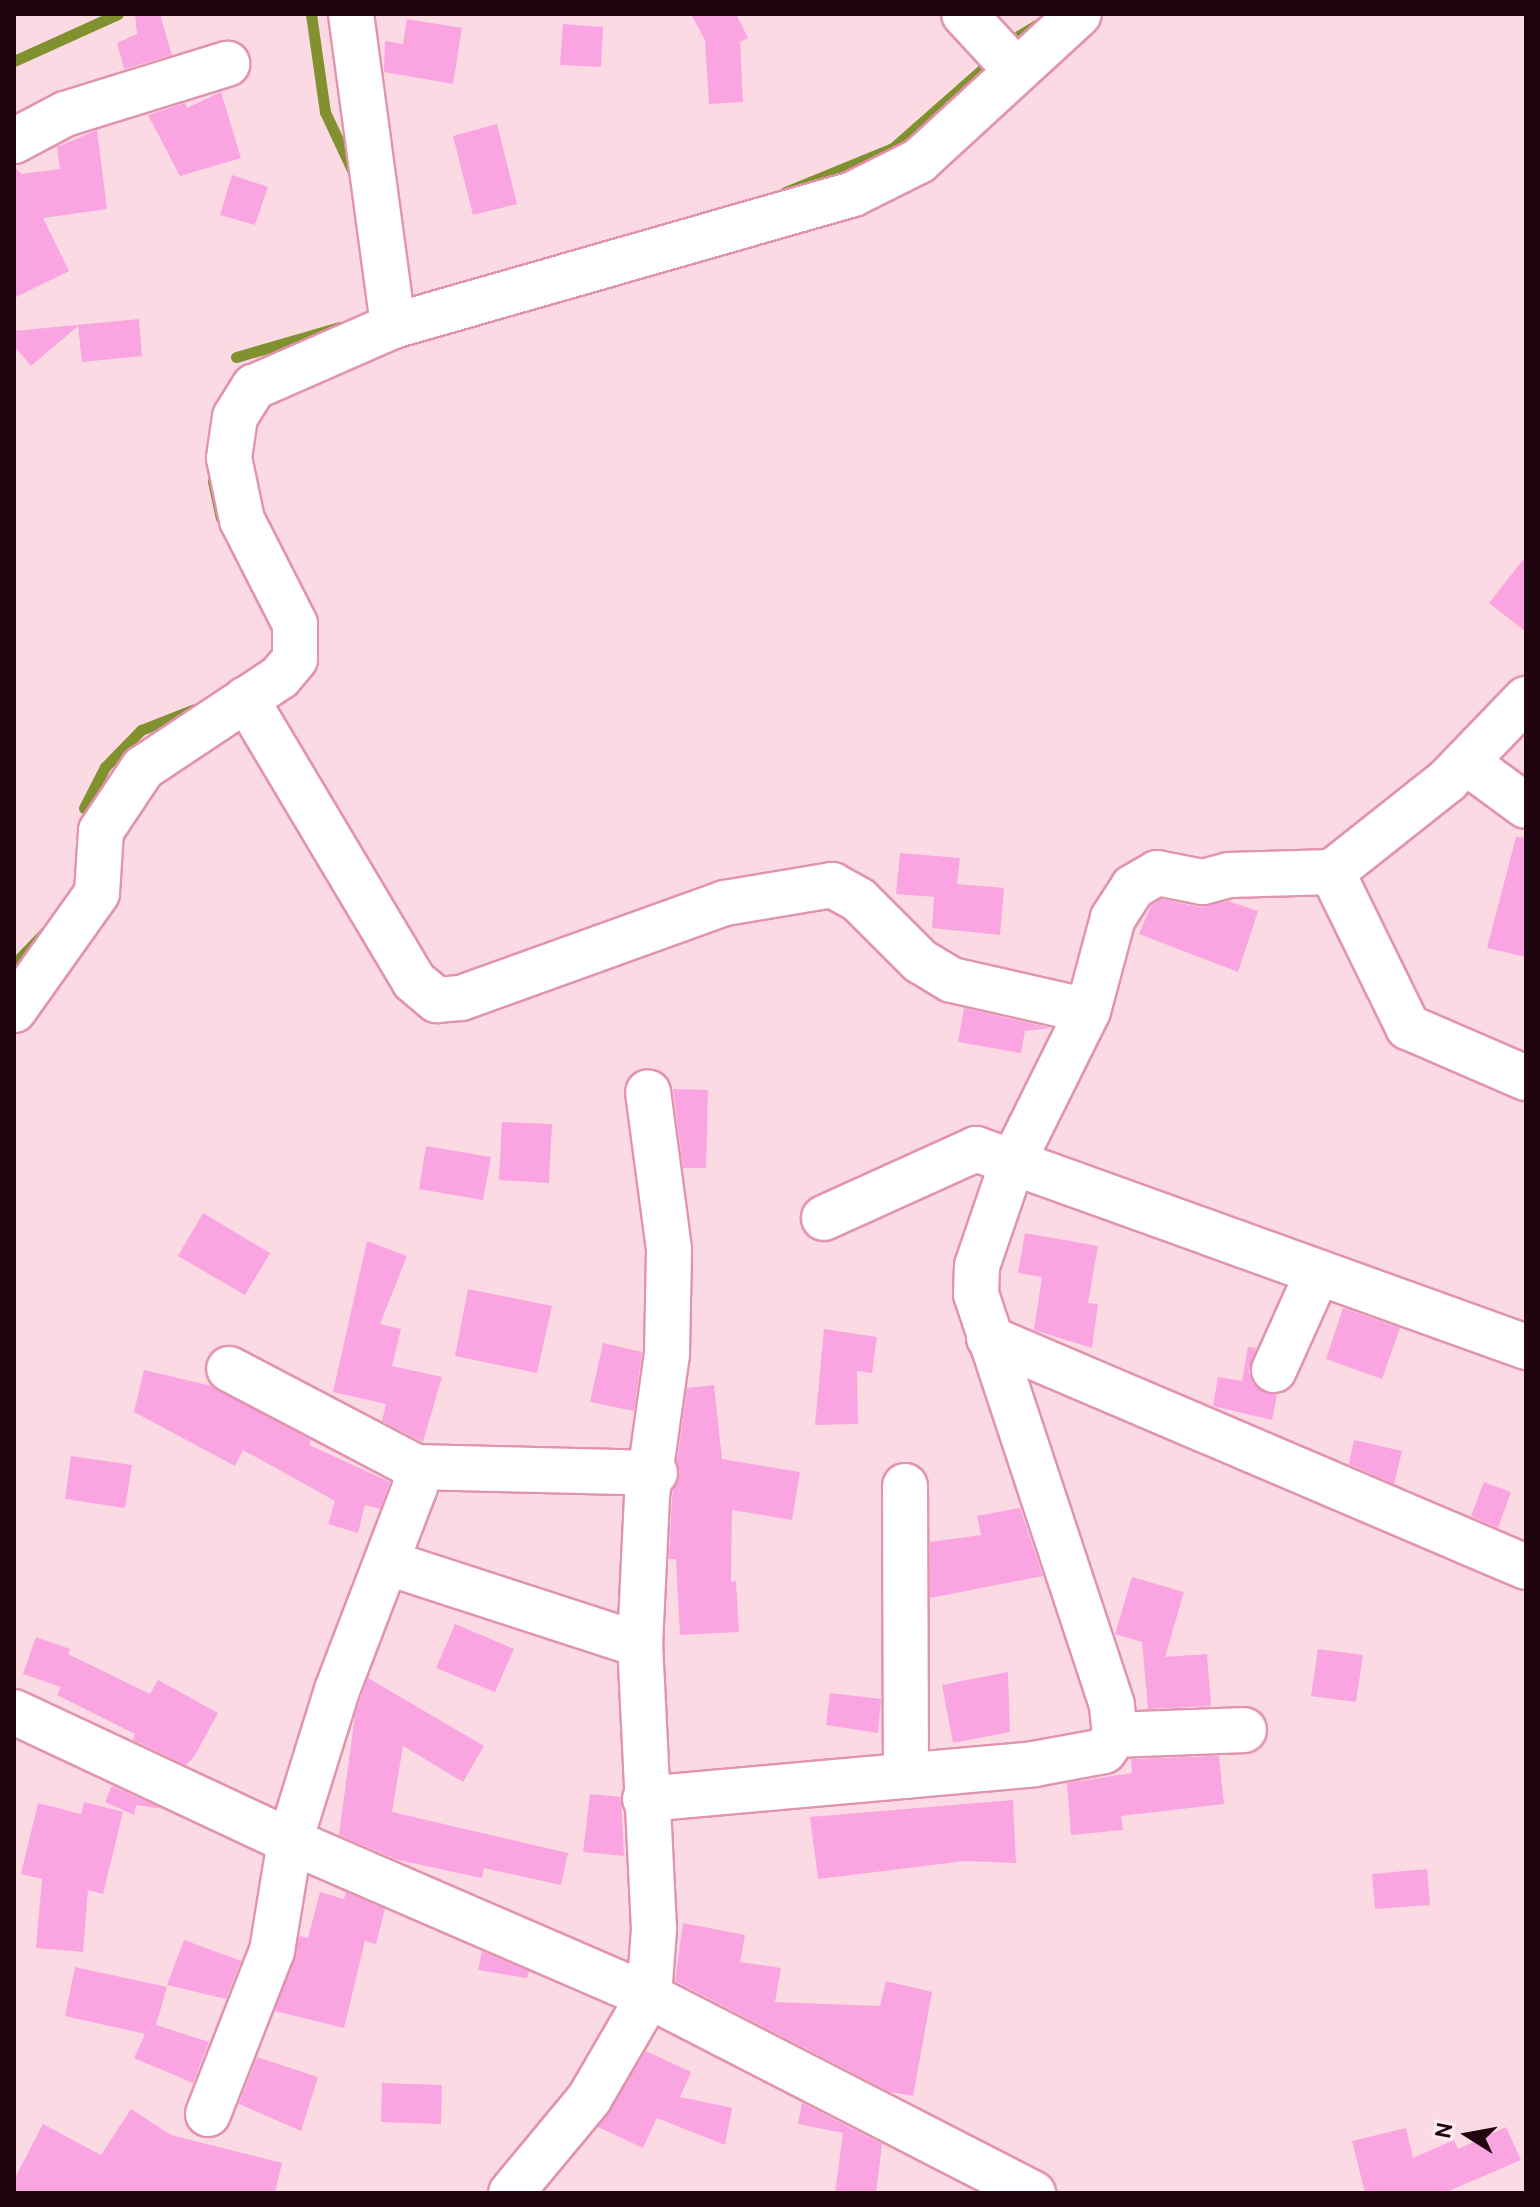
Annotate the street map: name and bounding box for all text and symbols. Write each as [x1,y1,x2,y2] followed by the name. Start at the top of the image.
[1428,2095,1508,2175] north arrow
[1429,2120,1459,2141] text: N

